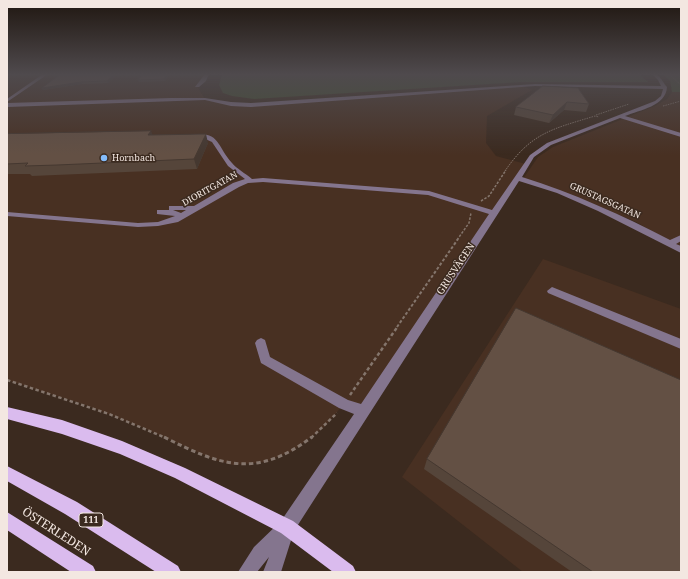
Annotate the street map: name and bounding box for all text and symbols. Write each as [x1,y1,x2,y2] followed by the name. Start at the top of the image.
[99,153,109,163] marker: Hornbach
[112,153,155,163] place label: Hornbach
[180,169,240,209] street label: DIORITGATAN
[568,181,642,221] street label: GRUSTAGSGATAN
[434,241,478,297] street label: GRUSVÄGEN
[19,505,93,559] street label: ÖSTERLEDEN
[79,513,103,527] road number: 111

